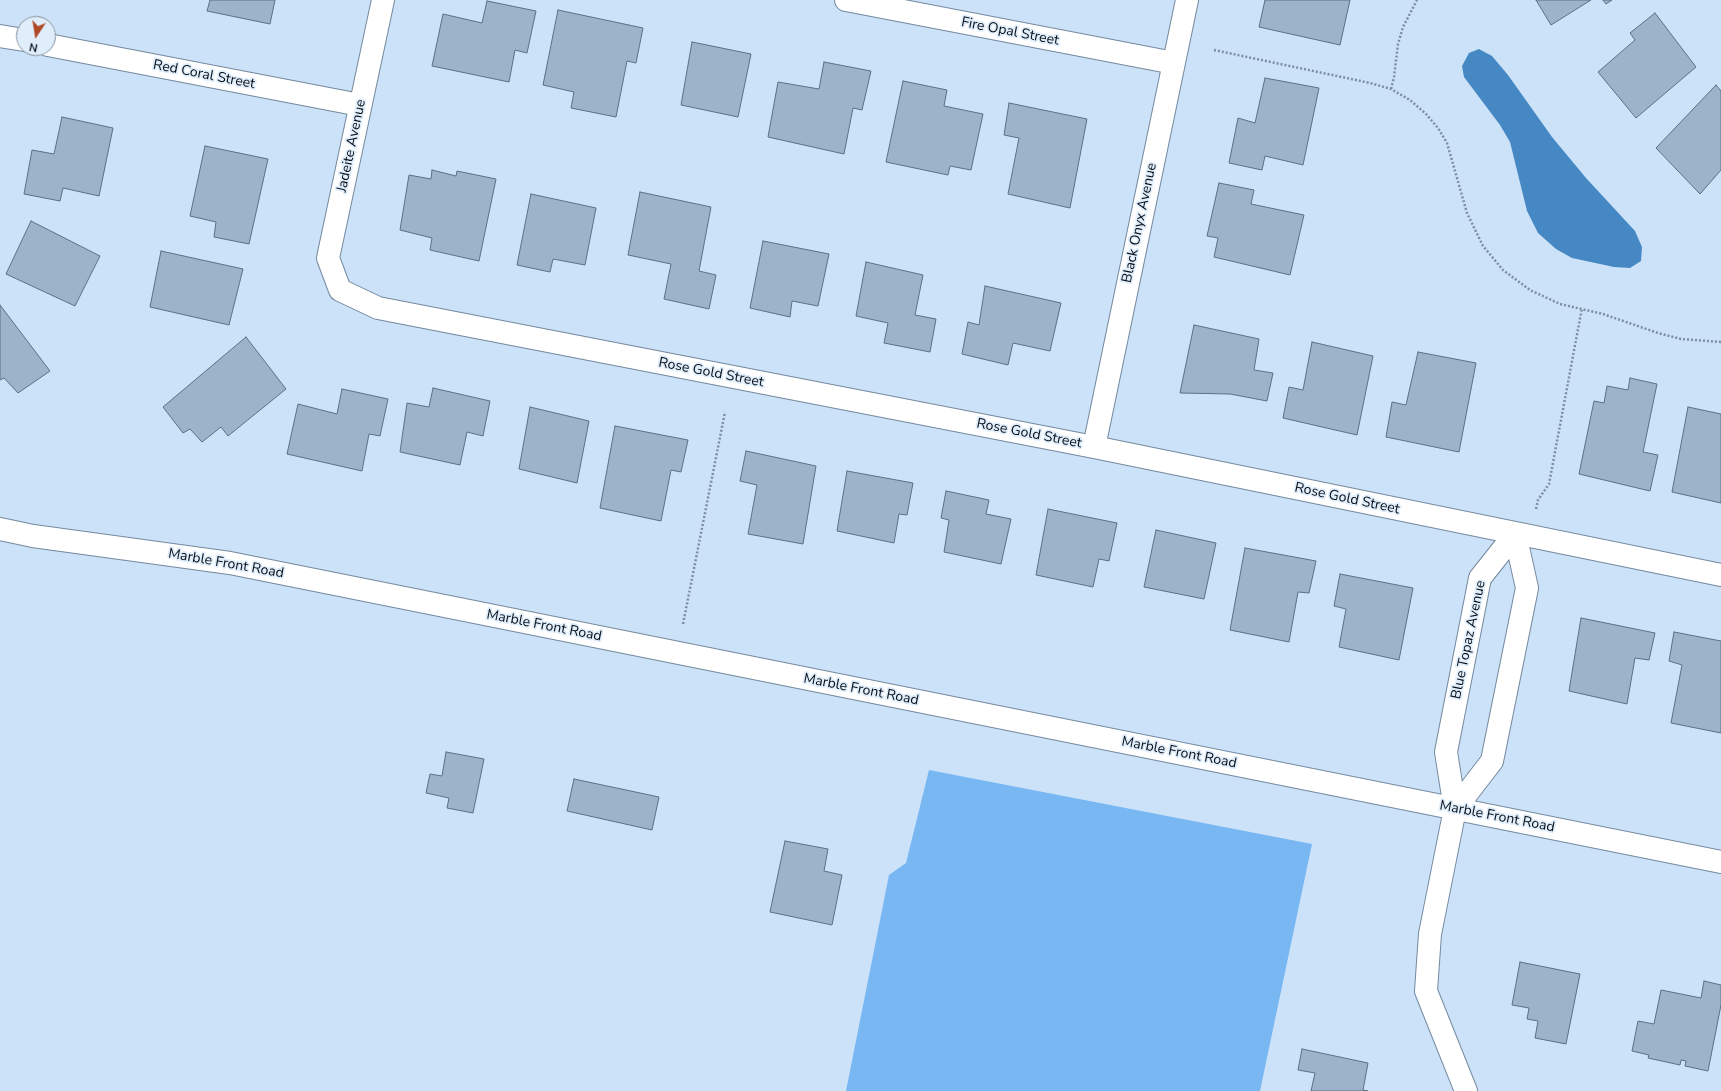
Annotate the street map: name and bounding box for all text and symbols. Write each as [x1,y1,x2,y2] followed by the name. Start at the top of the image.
[960,14,1060,50] street label: Fire Opal Street
[16,16,56,56] north arrow
[28,39,39,55] text: N
[152,57,256,93] street label: Red Coral Street
[334,98,370,194] street label: Jadeite Avenue
[1119,161,1161,285] street label: Black Onyx Avenue
[657,355,765,391] street label: Rose Gold Street
[975,416,1083,452] street label: Rose Gold Street
[1293,480,1401,518] street label: Rose Gold Street
[167,546,285,582] street label: Marble Front Road
[1448,579,1490,701] street label: Blue Topaz Avenue
[485,607,603,645] street label: Marble Front Road
[802,671,920,709] street label: Marble Front Road
[1120,734,1238,772] street label: Marble Front Road
[1438,798,1556,836] street label: Marble Front Road

